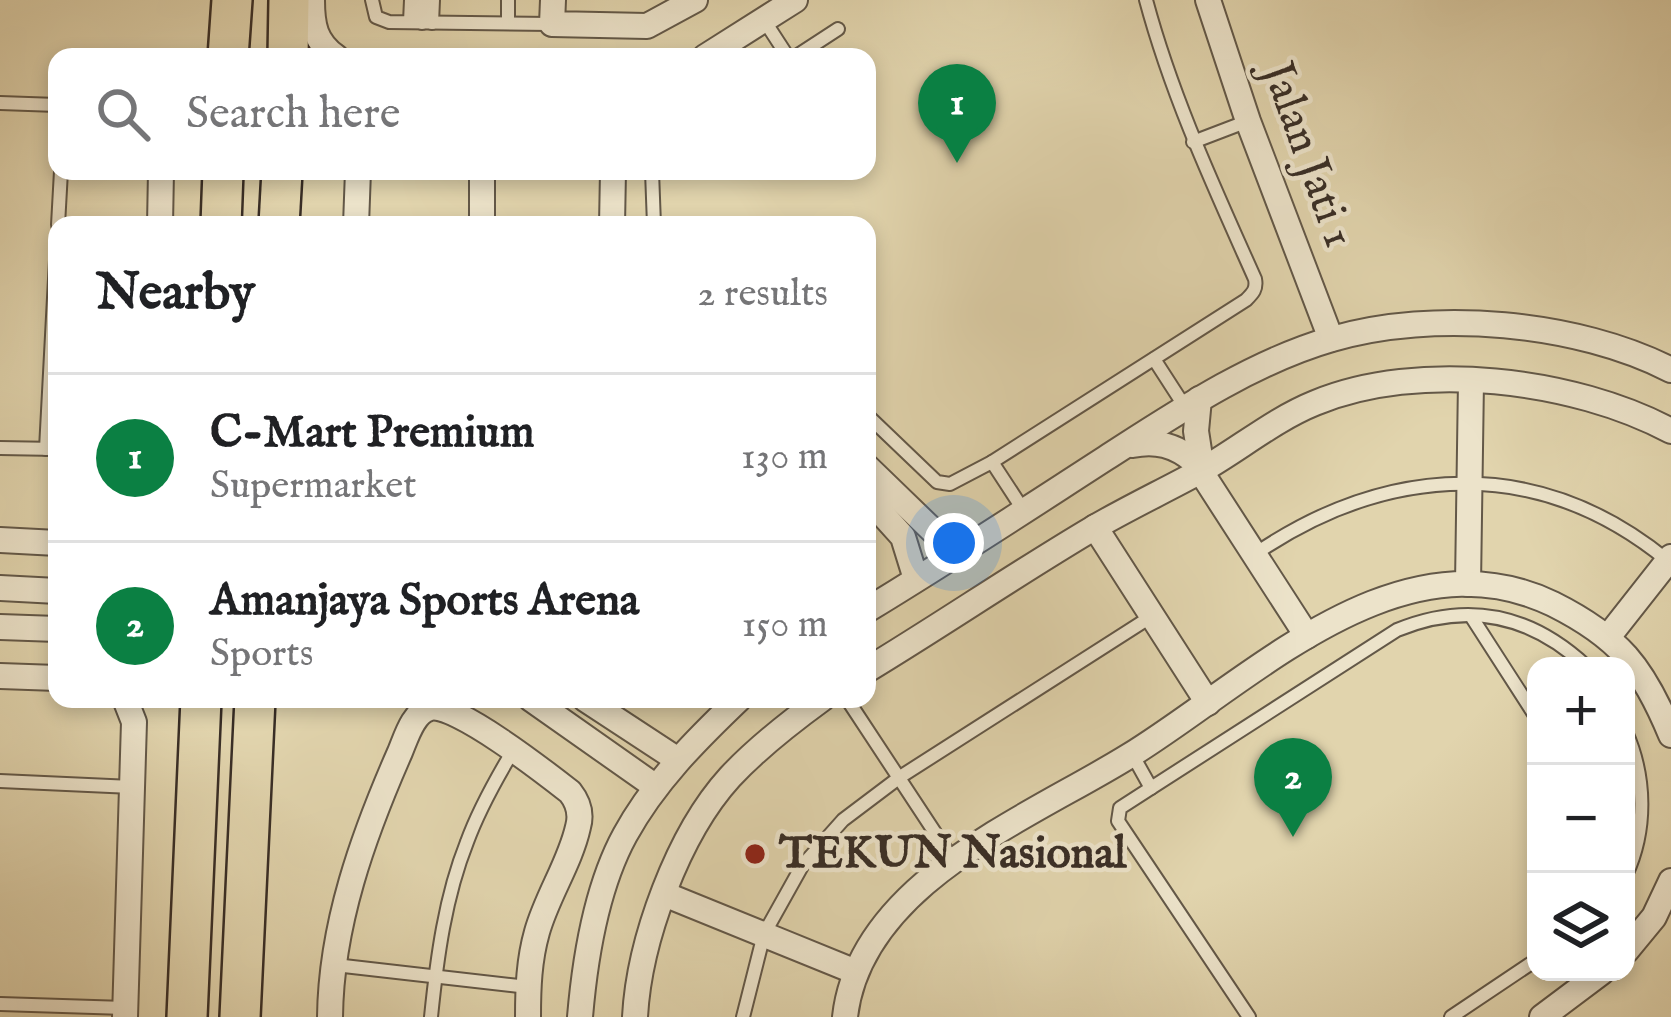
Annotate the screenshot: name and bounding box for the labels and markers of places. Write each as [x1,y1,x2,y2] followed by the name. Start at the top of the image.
[918,64,996,163] pin: 1
[1254,738,1332,837] pin: 2
[778,826,1127,883] place label: TEKUN Nasional
[742,841,768,867] marker: TEKUN Nasional

